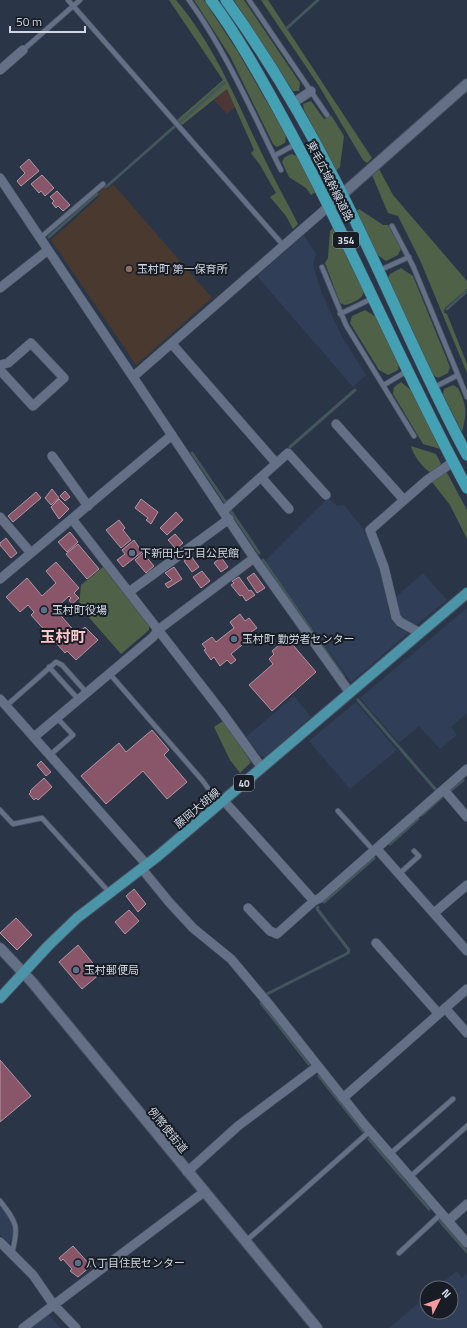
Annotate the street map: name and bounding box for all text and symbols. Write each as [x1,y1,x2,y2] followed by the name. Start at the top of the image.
[10,8,85,34] scale bar
[16,12,42,31] text: 50 m
[303,138,357,224] street label: 東毛広域幹線道路
[333,232,359,248] road number: 354
[137,261,228,277] place label: 玉村町 第一保育所
[124,264,134,274] marker: 玉村町 第一保育所
[140,545,239,561] place label: 下新田七丁目公民館
[127,548,137,558] marker: 下新田七丁目公民館
[52,602,107,618] place label: 玉村町役場
[39,605,49,615] marker: 玉村町役場
[40,625,86,648] district label: 玉村町
[242,631,354,647] place label: 玉村町 勤労者センター
[229,634,239,644] marker: 玉村町 勤労者センター
[234,775,254,791] road number: 40
[171,784,223,832] street label: 藤岡大胡線
[84,962,139,978] place label: 玉村郵便局
[71,965,81,975] marker: 玉村郵便局
[144,1104,192,1156] street label: 例幣使街道
[86,1255,185,1271] place label: 八丁目住民センター
[73,1258,83,1268] marker: 八丁目住民センター
[419,1280,459,1320] north arrow
[438,1285,455,1301] text: N

